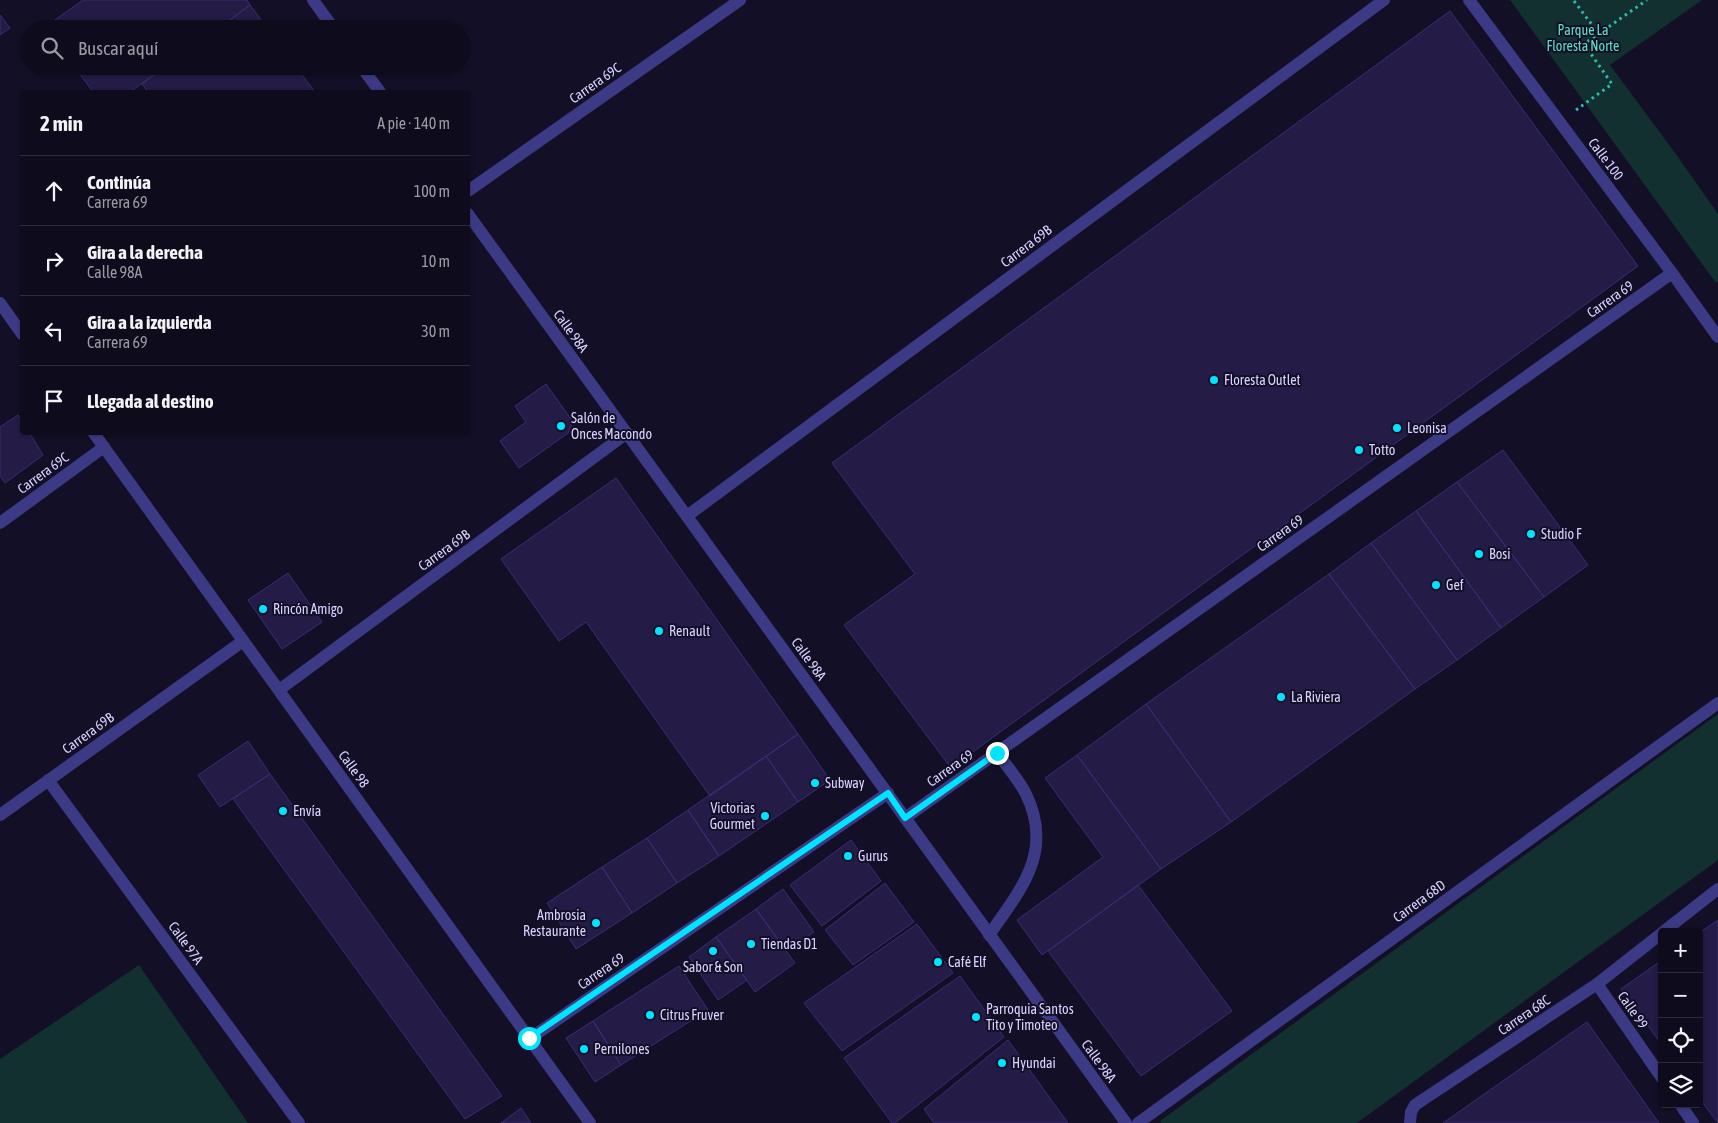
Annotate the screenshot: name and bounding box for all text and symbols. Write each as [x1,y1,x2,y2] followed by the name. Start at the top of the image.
[20,20,470,75] search box
[1547,22,1619,54] park label: Parque La Floresta Norte
[38,34,66,62] icon: search
[78,37,158,59] text: Buscar aquí
[566,59,624,107] street label: Carrera 69C
[40,111,83,135] text: 2 min
[377,114,450,132] text: A pie · 140 m
[1585,135,1627,183] street label: Calle 100
[87,171,151,193] text: Continúa
[40,177,68,205] icon: ahead
[414,182,450,200] text: 100 m
[87,193,147,211] text: Carrera 69
[997,221,1055,270] street label: Carrera 69B
[87,241,203,263] text: Gira a la derecha
[40,247,68,275] icon: right
[421,252,450,270] text: 10 m
[87,263,142,281] text: Calle 98A
[1584,277,1636,321] street label: Carrera 69
[550,307,592,355] street label: Calle 98A
[87,311,212,333] text: Gira a la izquierda
[40,317,68,345] icon: left
[421,322,450,340] text: 30 m
[87,333,147,351] text: Carrera 69
[1224,372,1301,388] place label: Floresta Outlet
[1208,374,1220,386] marker: Floresta Outlet
[40,387,68,415] icon: arrive
[87,390,214,412] text: Llegada al destino
[571,410,652,442] place label: Salón de Onces Macondo
[555,420,567,432] marker: Salón de Onces Macondo
[1407,420,1447,436] place label: Leonisa
[1391,422,1403,434] marker: Leonisa
[1369,442,1395,458] place label: Totto
[1353,444,1365,456] marker: Totto
[14,449,72,497] street label: Carrera 69C
[1254,511,1306,555] street label: Carrera 69
[415,526,473,574] street label: Carrera 69B
[1541,526,1582,542] place label: Studio F
[1525,528,1537,540] marker: Studio F
[1489,546,1510,562] place label: Bosi
[1473,548,1485,560] marker: Bosi
[1446,577,1464,593] place label: Gef
[1430,579,1442,591] marker: Gef
[273,601,343,617] place label: Rincón Amigo
[257,603,269,615] marker: Rincón Amigo
[669,623,710,639] place label: Renault
[653,625,665,637] marker: Renault
[788,635,830,683] street label: Calle 98A
[1291,689,1341,705] place label: La Riviera
[1275,691,1287,703] marker: La Riviera
[59,709,117,757] street label: Carrera 69B
[986,742,1009,765] route end
[924,746,976,790] street label: Carrera 69
[335,747,373,791] street label: Calle 98
[825,775,865,791] place label: Subway
[809,777,821,789] marker: Subway
[710,800,755,832] place label: Victorias Gourmet
[293,803,321,819] place label: Envía
[277,805,289,817] marker: Envía
[759,810,771,822] marker: Victorias Gourmet
[858,848,888,864] place label: Gurus
[842,850,854,862] marker: Gurus
[1390,877,1448,925] street label: Carrera 68D
[523,907,586,939] place label: Ambrosia Restaurante
[590,917,602,929] marker: Ambrosia Restaurante
[165,919,207,967] street label: Calle 97A
[1658,928,1703,1108] map controls
[1658,928,1703,973] button: +
[761,936,818,952] place label: Tiendas D1
[745,938,757,950] marker: Tiendas D1
[707,945,719,957] marker: Sabor & Son
[575,950,627,992] street label: Carrera 69
[948,954,987,970] place label: Café Elf
[932,956,944,968] marker: Café Elf
[683,959,743,975] place label: Sabor & Son
[1658,973,1703,1018] button: −
[1615,988,1651,1032] street label: Calle 99
[1495,991,1554,1038] street label: Carrera 68C
[986,1001,1074,1033] place label: Parroquia Santos Tito y Timoteo
[660,1007,725,1023] place label: Citrus Fruver
[644,1009,656,1021] marker: Citrus Fruver
[970,1011,982,1023] marker: Parroquia Santos Tito y Timoteo
[1658,1018,1703,1063] button: locate
[518,1027,541,1050] route start
[1078,1037,1120,1085] street label: Calle 98A
[594,1041,650,1057] place label: Pernilones
[578,1043,590,1055] marker: Pernilones
[1012,1055,1056,1071] place label: Hyundai
[996,1057,1008,1069] marker: Hyundai
[1658,1063,1703,1108] button: layers

